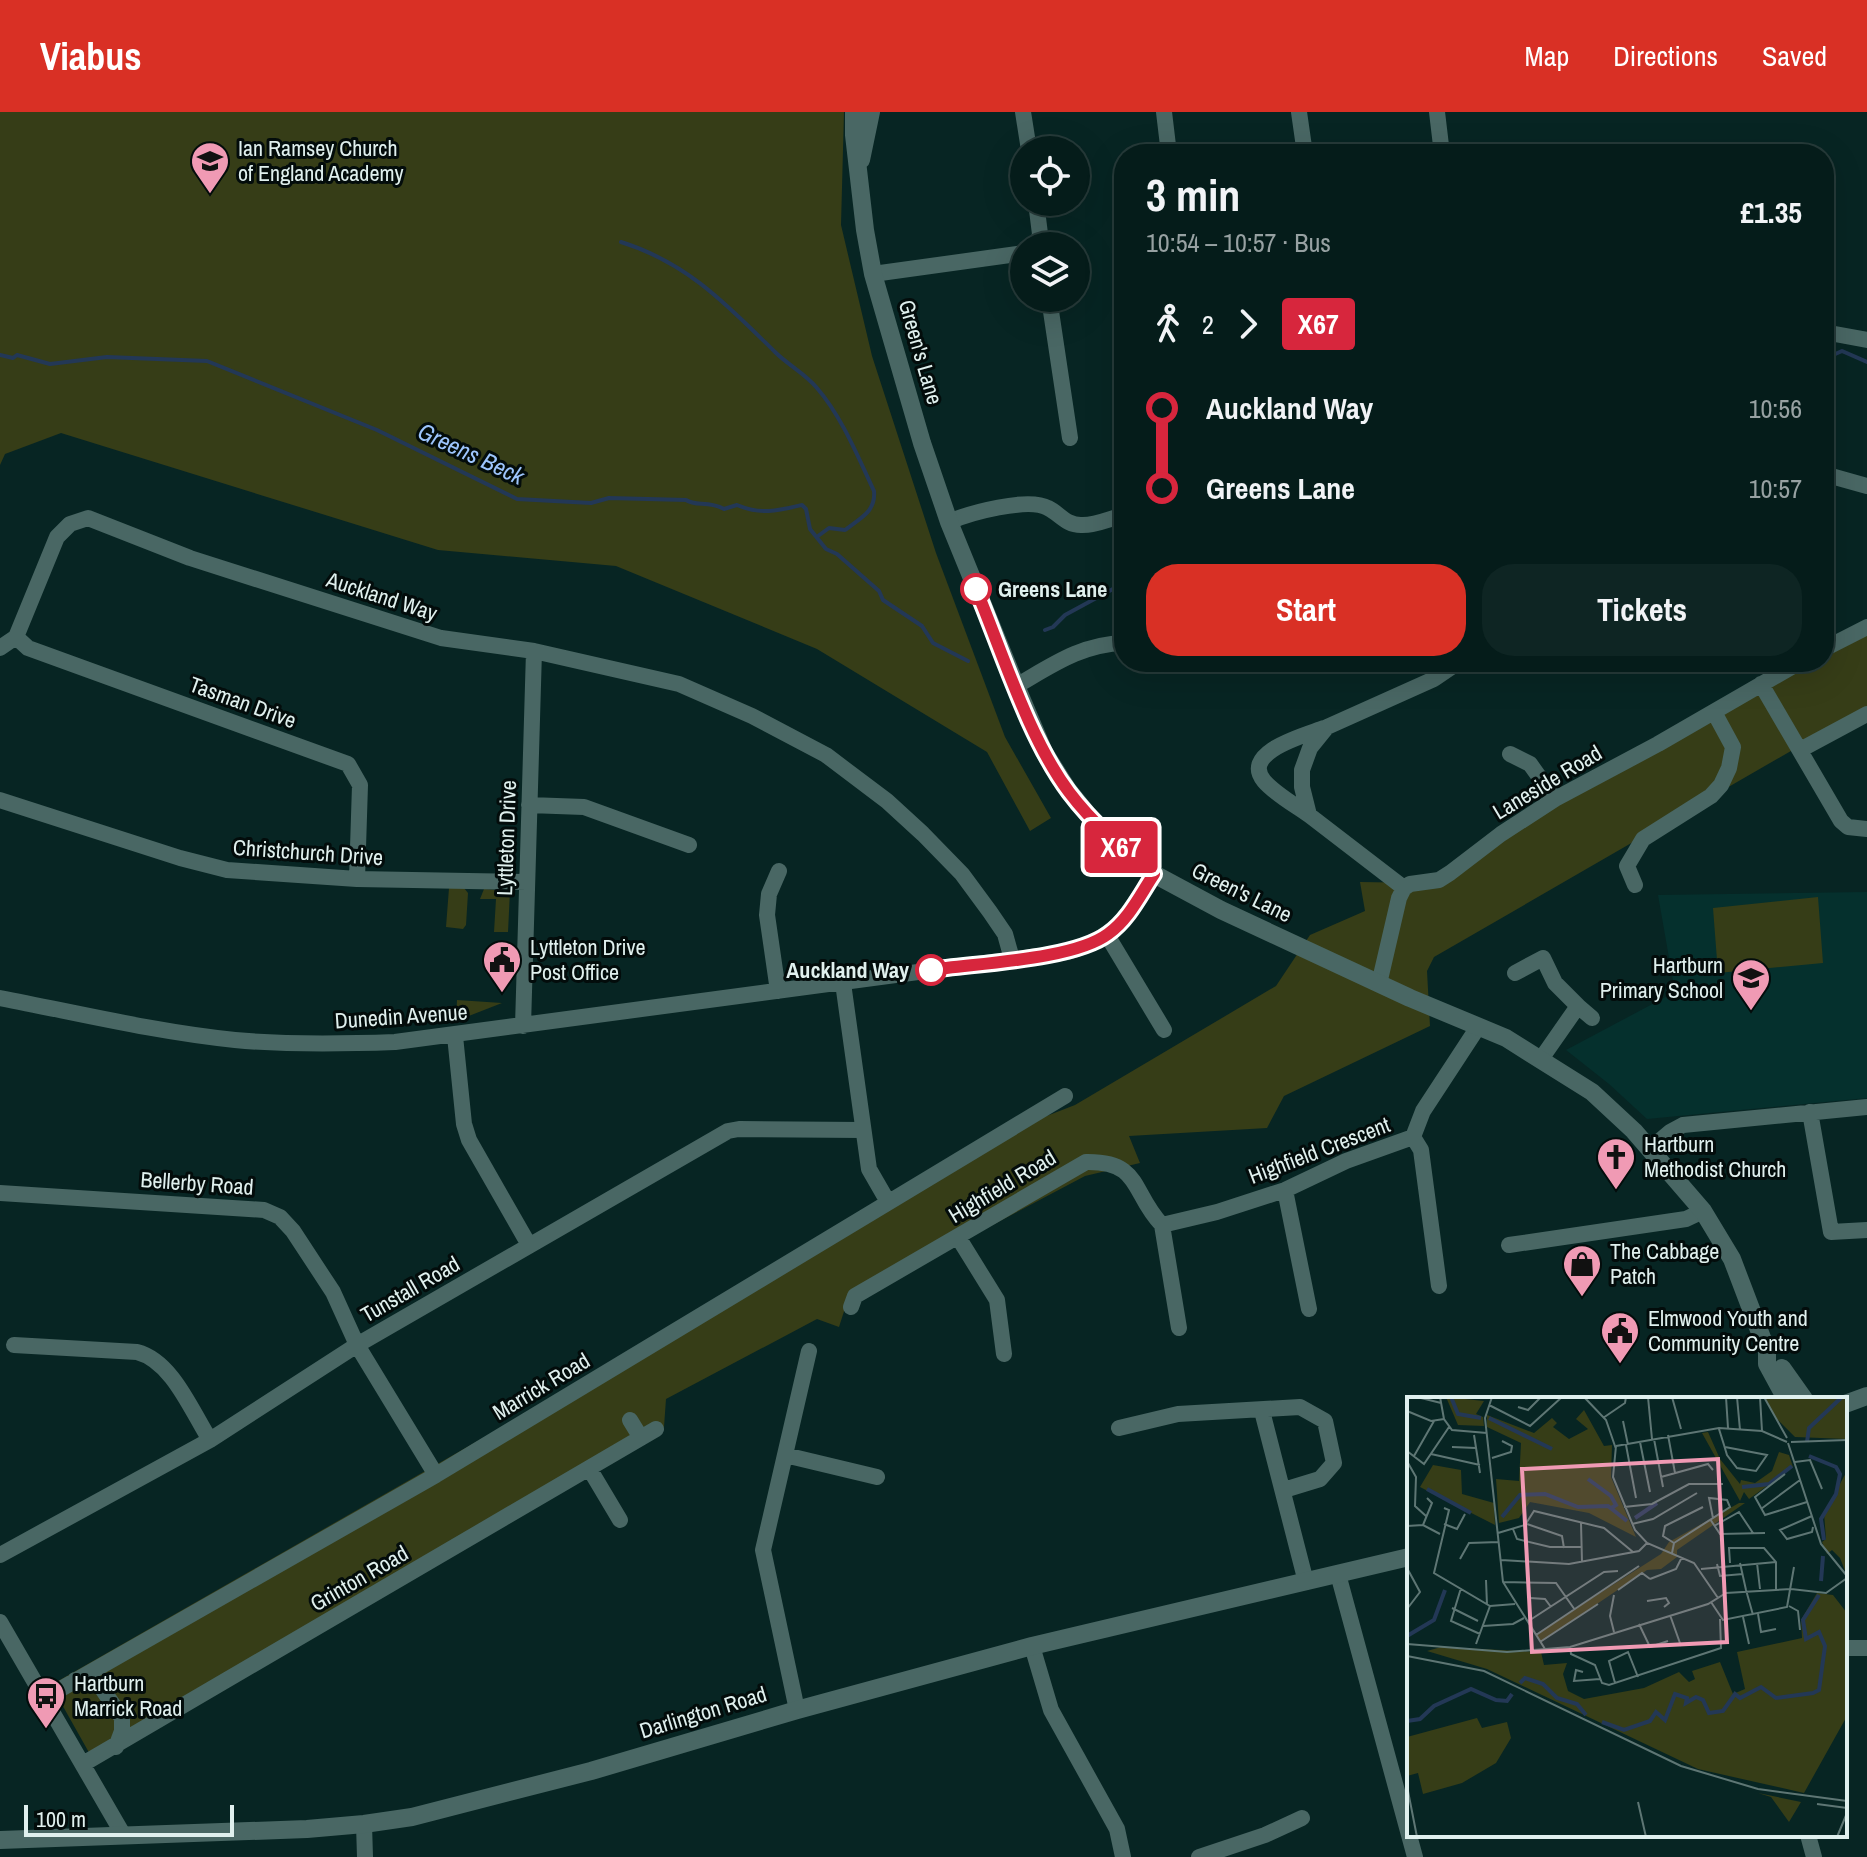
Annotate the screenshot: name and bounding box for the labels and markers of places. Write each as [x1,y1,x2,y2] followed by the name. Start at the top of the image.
[238,133,404,188] place label: Ian Ramsey Church of England Academy
[189,140,231,195] school or university icon: Ian Ramsey Church of England Academy
[961,574,991,604] marker: Greens Lane
[998,574,1107,604] place label: Greens Lane
[530,932,646,987] place label: Lyttleton Drive Post Office
[481,939,523,994] public building icon: Lyttleton Drive Post Office
[1600,950,1723,1005] place label: Hartburn Primary School
[786,955,909,985] place label: Auckland Way
[916,955,946,985] marker: Auckland Way
[1730,957,1772,1012] school or university icon: Hartburn Primary School
[1644,1129,1786,1184] place label: Hartburn Methodist Church
[1595,1136,1637,1191] church icon: Hartburn Methodist Church
[1610,1236,1719,1291] place label: The Cabbage Patch
[1561,1243,1603,1298] shop icon: The Cabbage Patch
[1648,1303,1808,1358] place label: Elmwood Youth and Community Centre
[1599,1310,1641,1365] public building icon: Elmwood Youth and Community Centre
[74,1668,182,1723] place label: Hartburn Marrick Road
[25,1675,67,1730] bus stop icon: Hartburn Marrick Road

